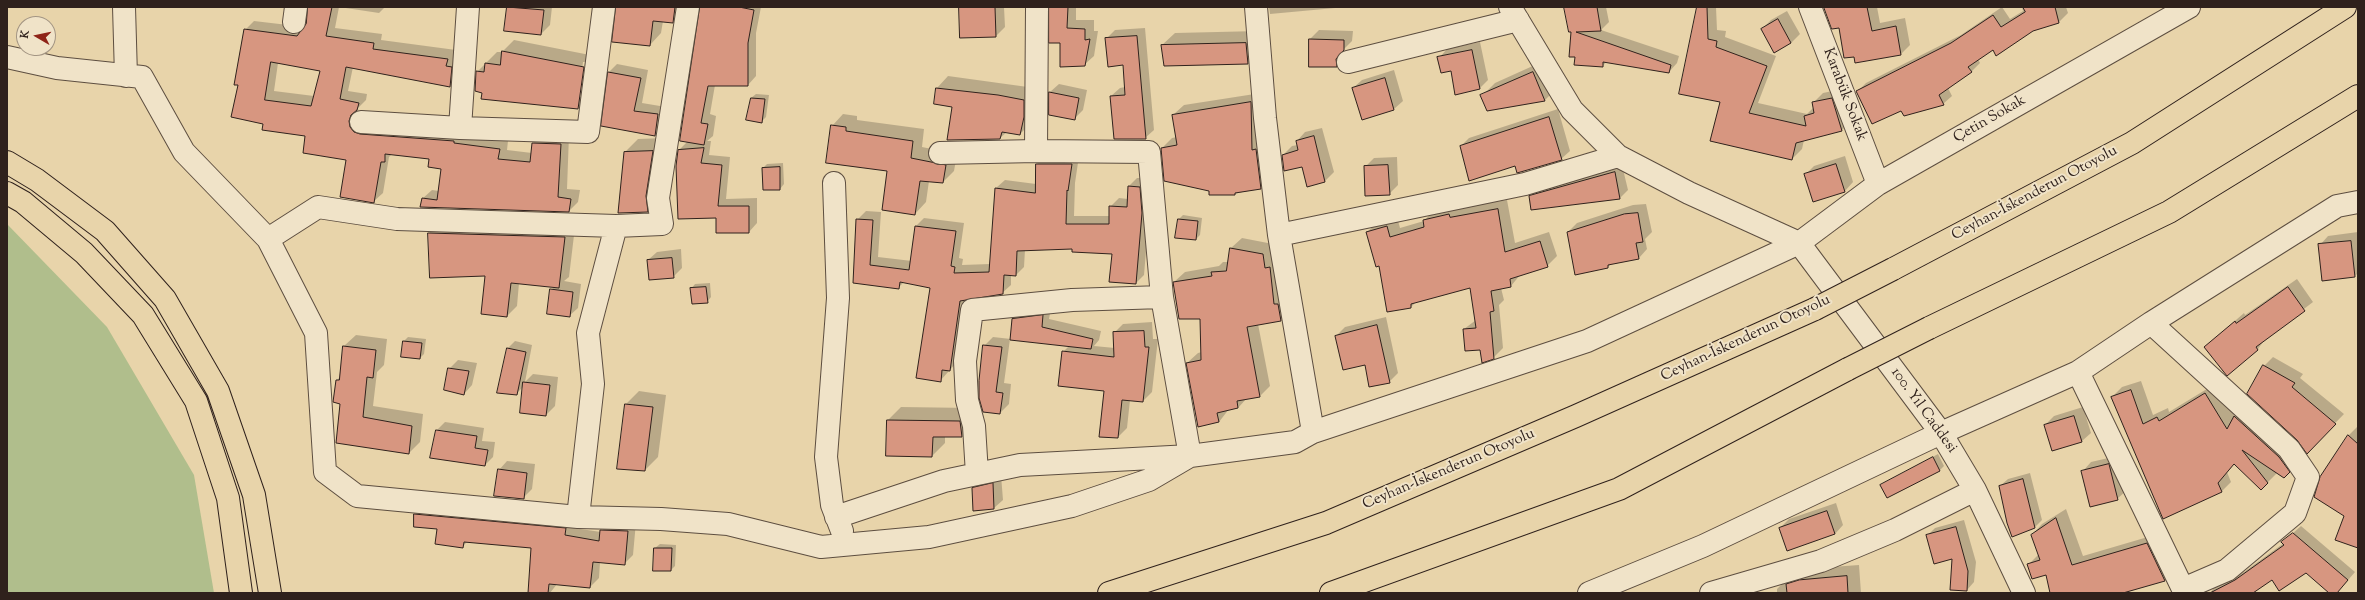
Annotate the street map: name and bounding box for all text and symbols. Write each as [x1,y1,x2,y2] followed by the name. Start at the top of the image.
[16,16,56,56] north arrow
[17,29,34,39] text: K
[1818,46,1870,144] street label: Karabük Sokak
[1951,92,2029,148] street label: Çetin Sokak
[1949,143,2121,245] street label: Ceyhan-İskenderun Otoyolu
[1658,292,1834,386] street label: Ceyhan-İskenderun Otoyolu
[1886,365,1960,457] street label: 100. Yıl Caddesi
[1360,426,1538,514] street label: Ceyhan-İskenderun Otoyolu

